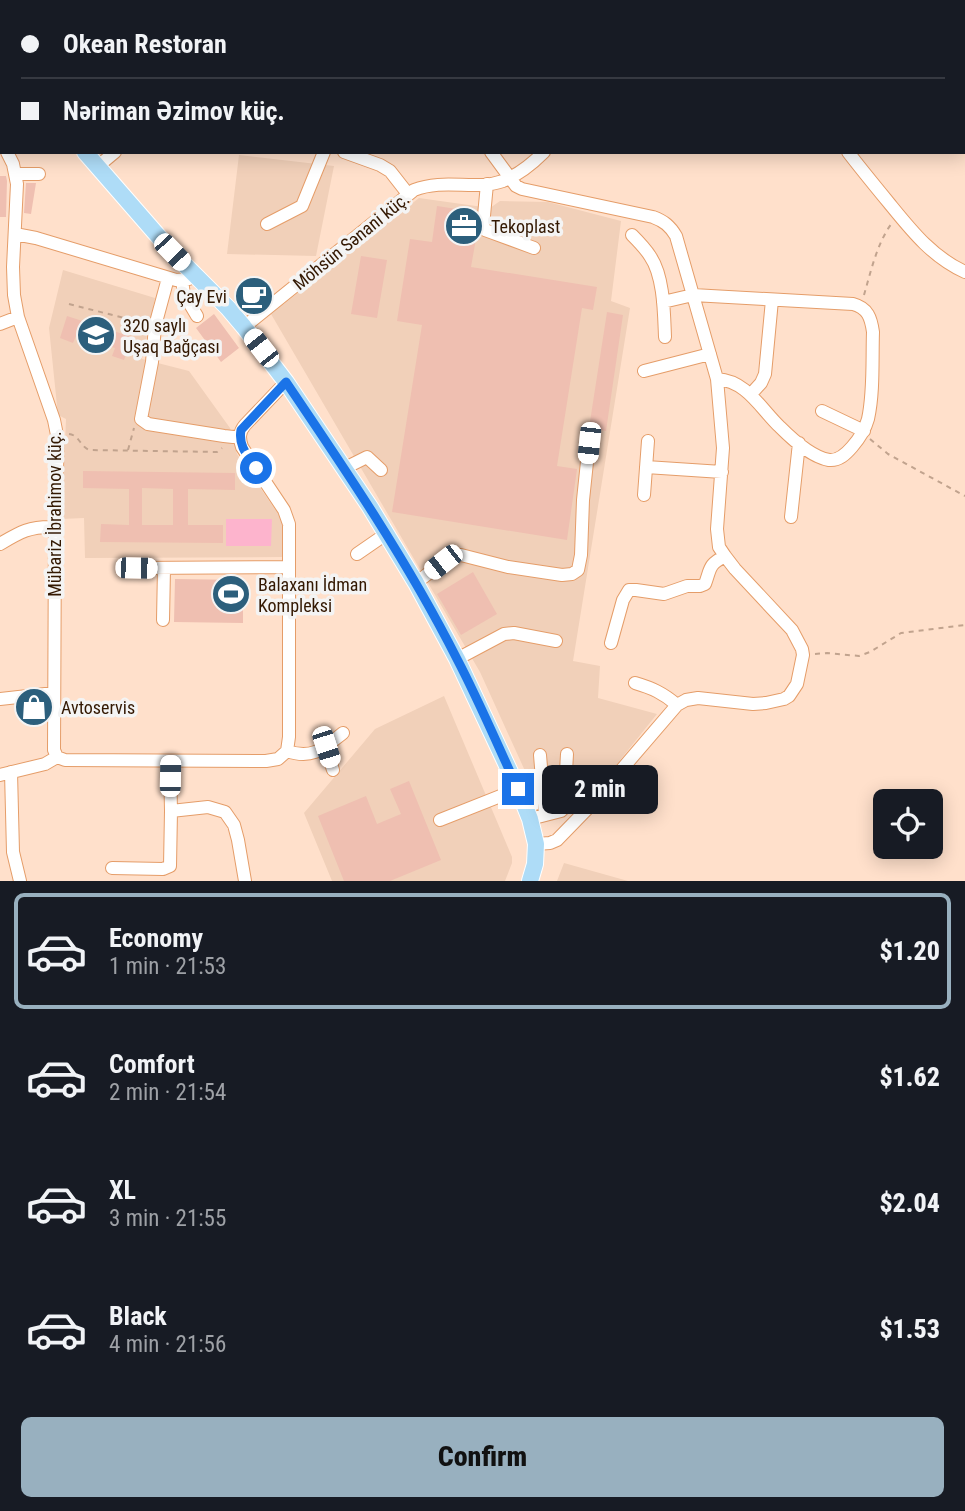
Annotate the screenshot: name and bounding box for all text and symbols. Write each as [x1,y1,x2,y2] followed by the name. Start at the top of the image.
[63,29,227,59] text: Okean Restoran
[63,96,285,126] text: Nəriman Əzimov küç.
[289,188,413,294] street label: Möhsün Sənani küç.
[443,205,485,247] office icon: Tekoplast
[491,216,560,237] place label: Tekoplast
[150,230,195,274] car
[233,275,275,317] cafe icon: Çay Evi
[176,286,227,307] place label: Çay Evi
[75,314,117,356] school or university icon: 320 saylı Uşaq Bağçası
[123,315,220,357] place label: 320 saylı Uşaq Bağçası
[240,325,283,371] car
[577,421,602,465] car
[44,431,65,597] street label: Mübariz İbrahimov küç.
[240,452,272,484] route start
[420,541,467,583] car
[115,557,158,579] car
[210,573,252,615] sports icon: Balaxanı İdman Kompleksi
[258,574,367,616] place label: Balaxanı İdman Kompleksi
[13,686,55,728] shop icon: Avtoservis
[61,697,135,718] place label: Avtoservis
[310,724,343,770] car
[160,755,181,797] car
[542,764,658,814] callout: 2 min
[502,773,534,805] route end
[574,776,626,803] text: 2 min
[873,789,943,859] map controls
[873,789,943,859] button: locate
[25,920,88,983] icon: car
[109,923,203,953] text: Economy
[879,936,940,966] text: $1.20
[109,953,226,980] text: 1 min · 21:53
[25,1046,88,1109] icon: car
[109,1049,195,1079] text: Comfort
[879,1062,940,1092] text: $1.62
[109,1079,226,1106] text: 2 min · 21:54
[25,1172,88,1235] icon: car
[109,1175,136,1205] text: XL
[879,1188,940,1218] text: $2.04
[109,1205,226,1232] text: 3 min · 21:55
[25,1298,88,1361] icon: car
[109,1301,167,1331] text: Black
[879,1314,940,1344] text: $1.53
[109,1331,226,1358] text: 4 min · 21:56
[21,1417,944,1497] button: Confirm

